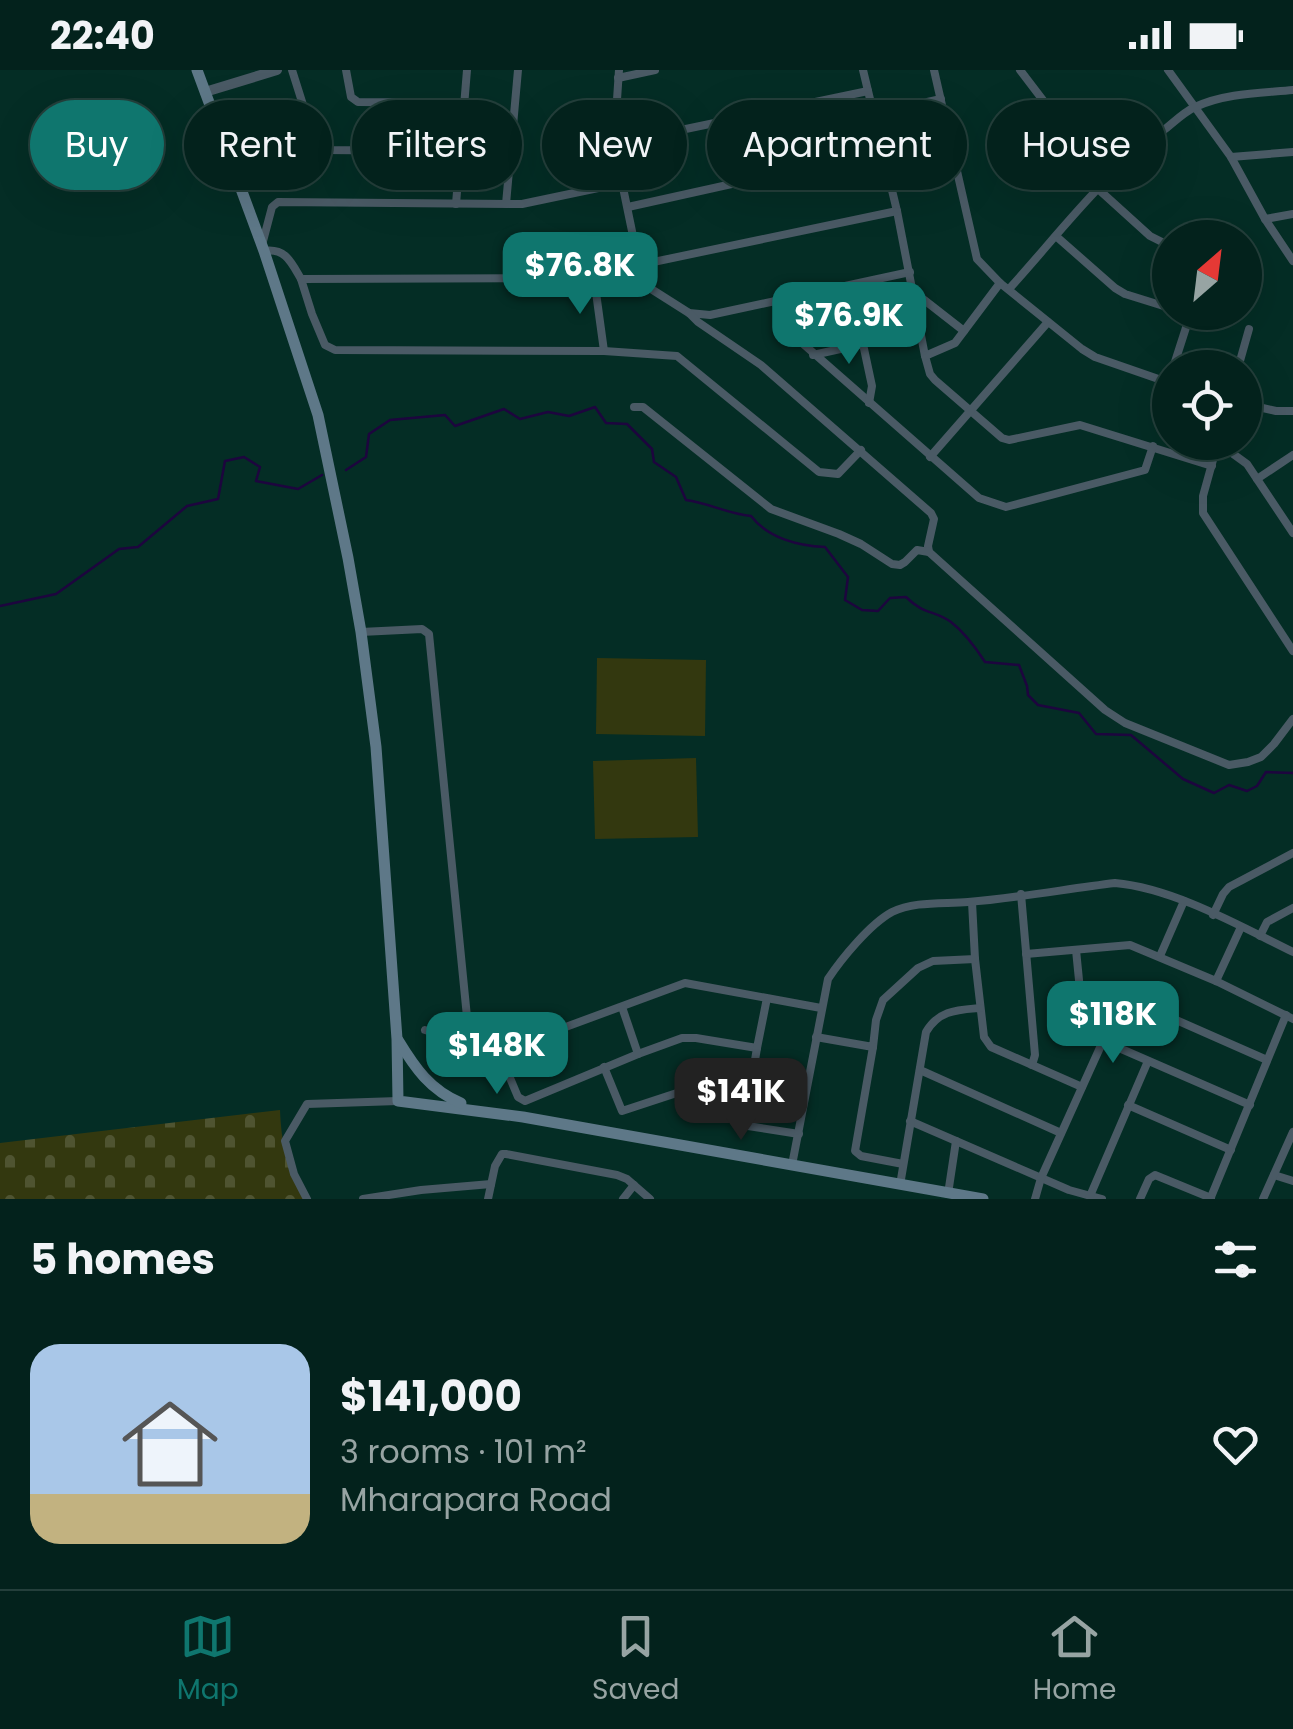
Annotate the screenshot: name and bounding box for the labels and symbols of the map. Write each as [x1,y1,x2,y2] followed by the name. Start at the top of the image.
[1152,220,1262,330] north arrow
[499,232,661,317] pin: $76.8K
[768,282,930,367] pin: $76.9K
[1043,981,1183,1066] pin: $118K
[427,1012,567,1097] pin: $148K
[671,1058,811,1143] pin: $141K

